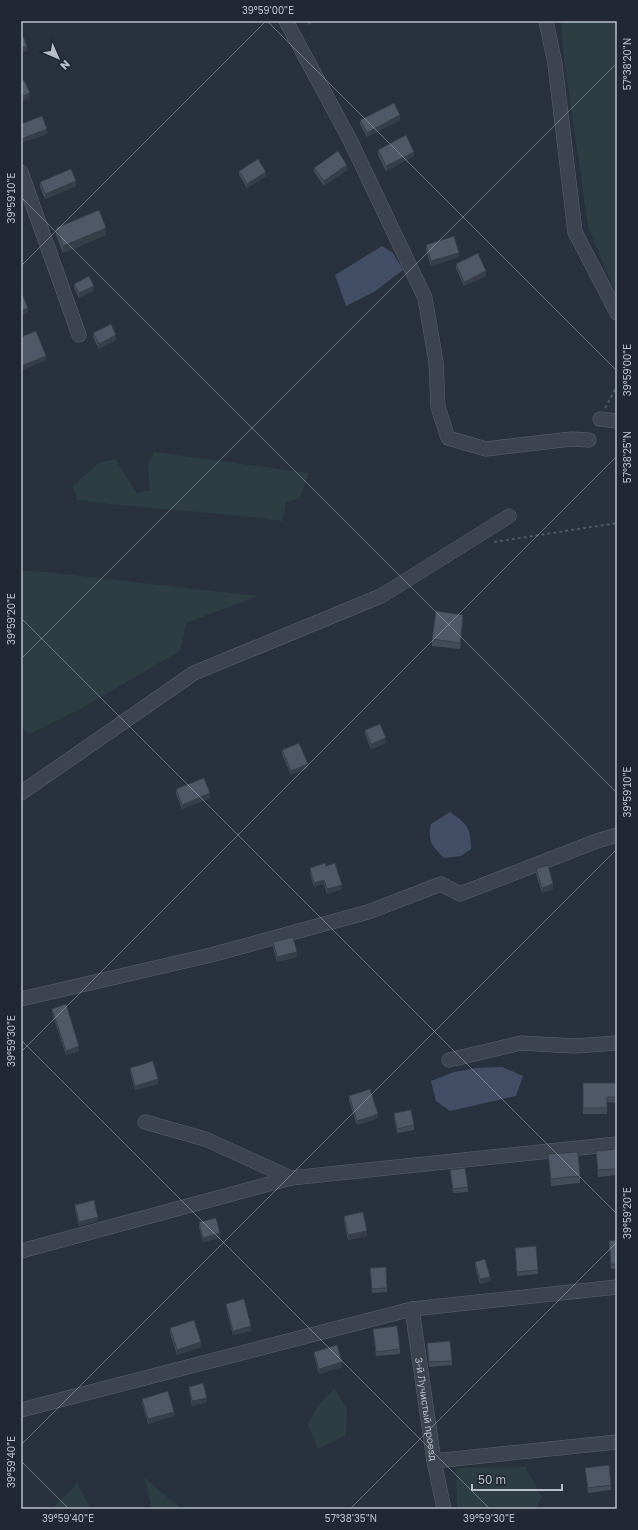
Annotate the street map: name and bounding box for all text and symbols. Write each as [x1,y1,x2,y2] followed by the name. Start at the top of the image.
[242,4,294,16] text: 39°59'00"E
[38,38,78,78] north arrow
[621,38,633,90] text: 57°38'20"N
[58,58,73,73] text: N
[5,173,17,223] text: 39°59'10"E
[621,344,633,396] text: 39°59'00"E
[621,431,633,483] text: 57°38'25"N
[5,593,17,645] text: 39°59'20"E
[621,767,633,817] text: 39°59'10"E
[5,1015,17,1067] text: 39°59'30"E
[621,1187,633,1239] text: 39°59'20"E
[413,1356,440,1461] street label: 3-й Лучистый проезд
[5,1436,17,1488] text: 39°59'40"E
[472,1466,562,1492] scale bar
[478,1472,506,1487] text: 50 m
[42,1512,94,1524] text: 39°59'40"E
[325,1512,377,1524] text: 57°38'35"N
[463,1512,515,1524] text: 39°59'30"E

